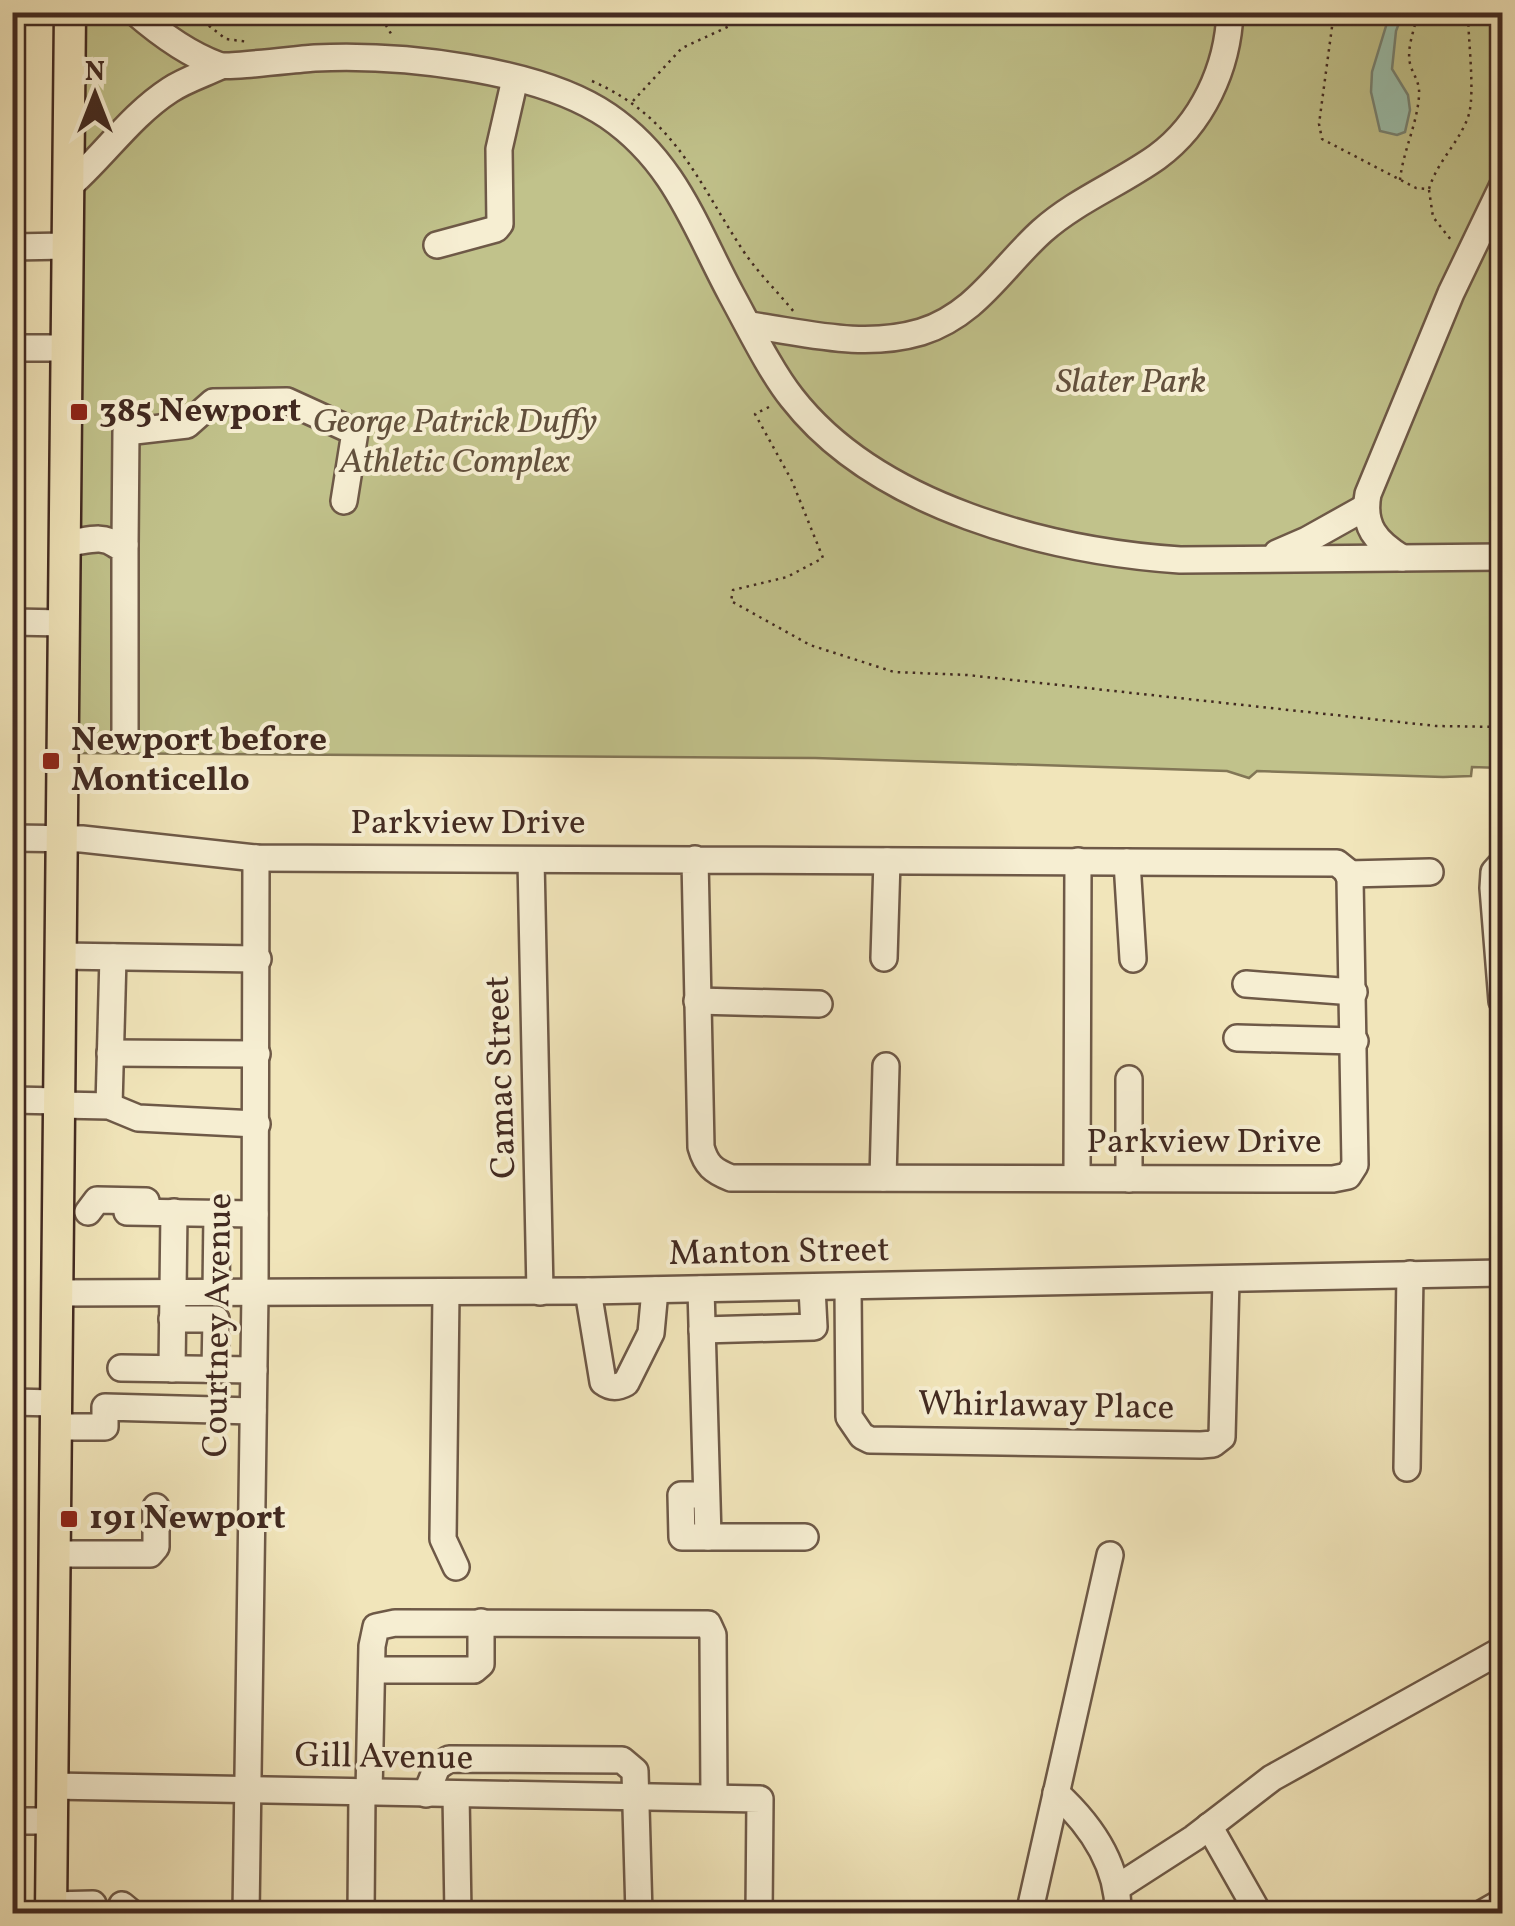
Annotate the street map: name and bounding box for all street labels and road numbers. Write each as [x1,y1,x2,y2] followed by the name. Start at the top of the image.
[350,800,586,848] street label: Parkview Drive
[474,975,530,1179] street label: Camac Street
[1086,1119,1322,1167] street label: Parkview Drive
[193,1192,245,1458] street label: Courtney Avenue
[668,1227,890,1279] street label: Manton Street
[917,1381,1175,1433] street label: Whirlaway Place
[294,1732,474,1784] street label: Gill Avenue

